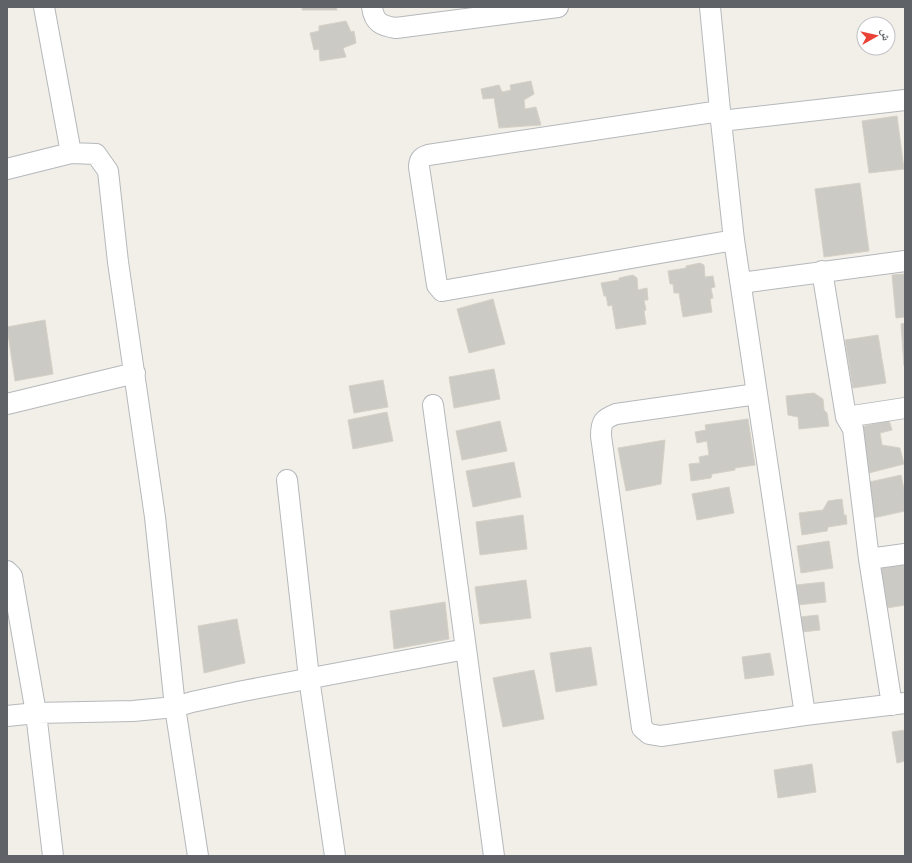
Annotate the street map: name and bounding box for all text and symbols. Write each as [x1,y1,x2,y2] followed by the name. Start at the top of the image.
[856,16,896,56] north arrow
[877,28,893,42] text: ش

